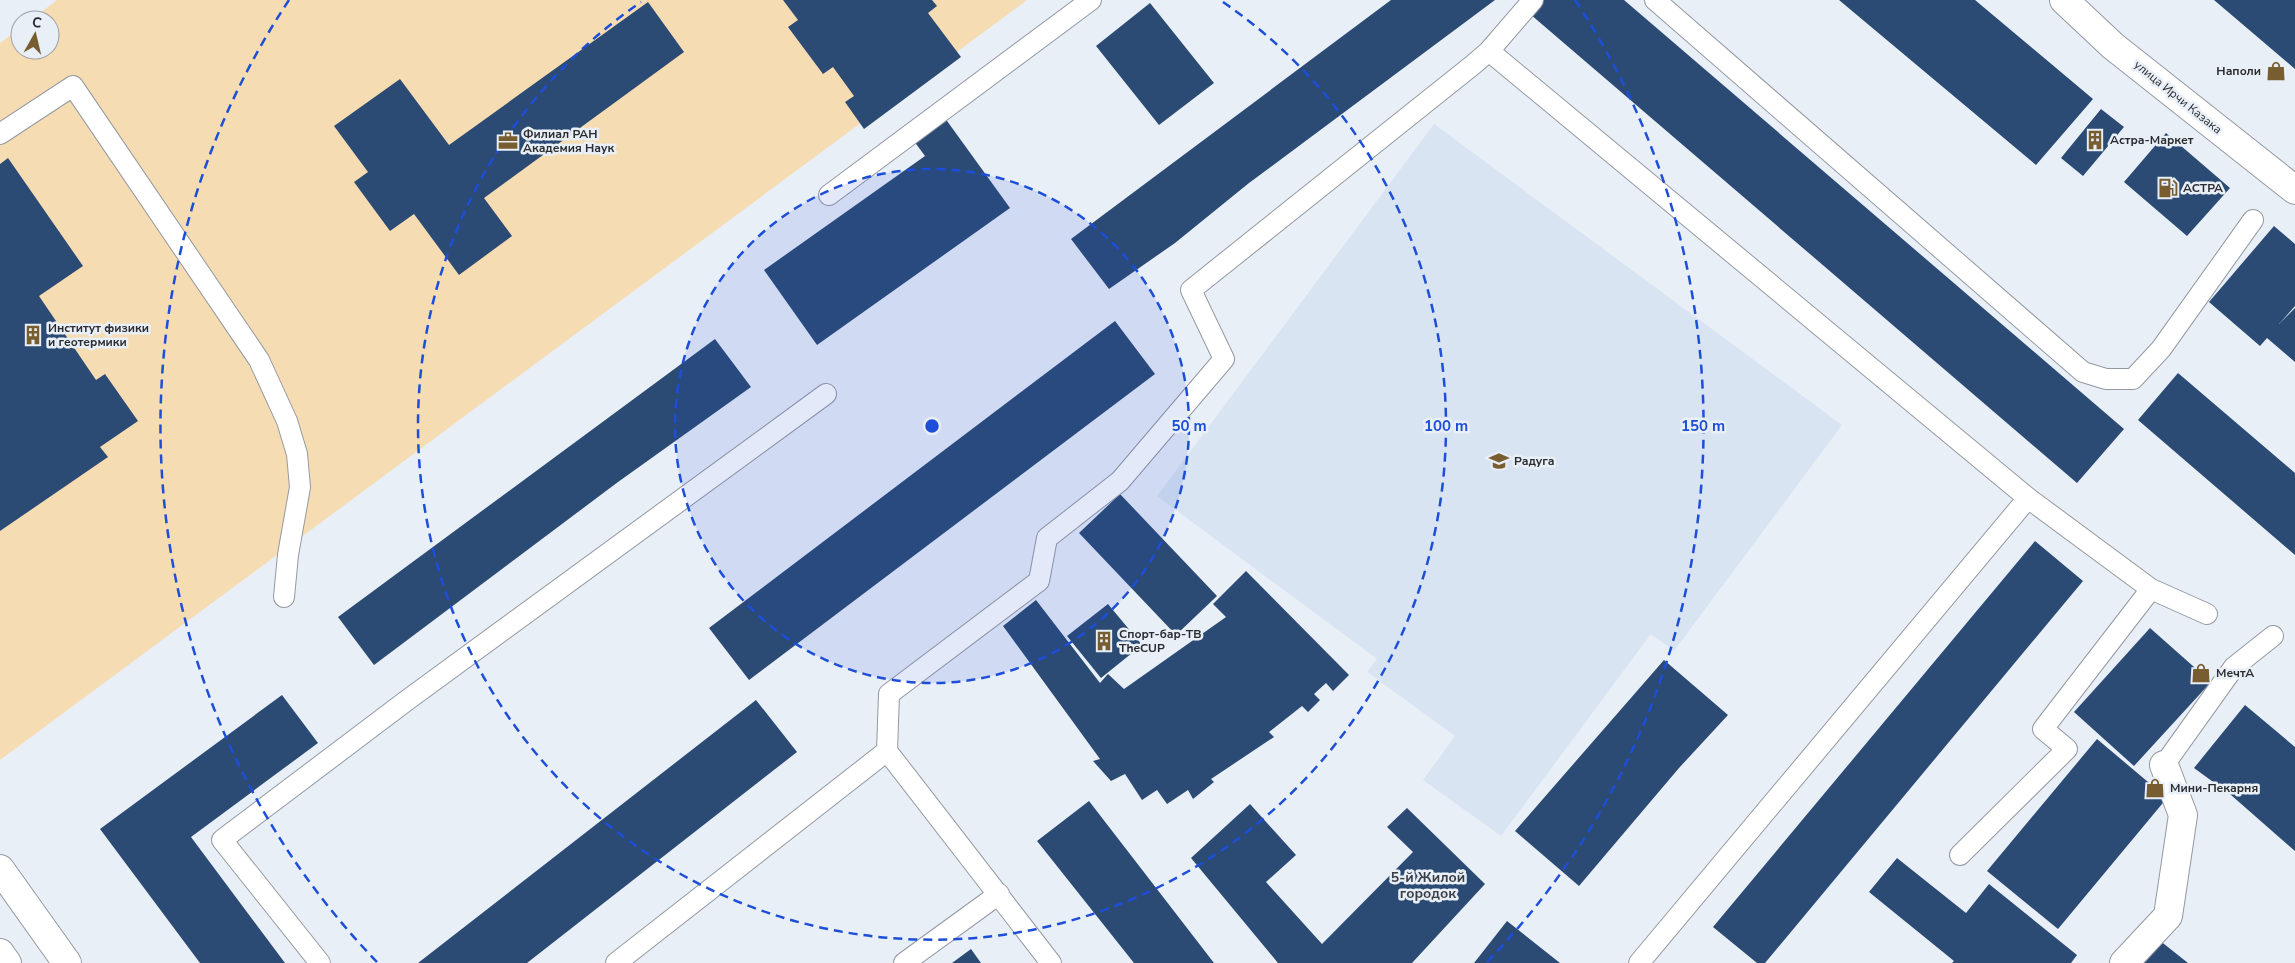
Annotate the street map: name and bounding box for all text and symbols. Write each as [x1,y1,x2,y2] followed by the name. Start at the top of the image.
[10,10,60,60] north arrow
[31,13,43,33] text: С
[2131,57,2225,137] street label: улица Ирчи Казака
[2265,60,2287,82] shop icon: Наполи
[2216,63,2261,79] place label: Наполи
[523,126,614,156] place label: Филиал РАН Академия Наук
[2084,129,2106,151] building icon: Астра-Маркет
[497,130,519,152] office icon: Филиал РАН Академия Наук
[2110,132,2194,148] place label: Астра-Маркет
[2157,177,2179,199] fuel station icon: АСТРА
[2183,180,2223,196] place label: АСТРА
[48,320,149,350] place label: Институт физики и геотермики
[22,324,44,346] building icon: Институт физики и геотермики
[1171,416,1207,436] text: 50 m
[1424,416,1468,436] text: 100 m
[1681,416,1725,436] text: 150 m
[923,417,941,435] centre of rings
[1488,450,1510,472] school or university icon: Радуга
[1514,453,1555,469] place label: Радуга
[1119,626,1201,656] place label: Спорт-бар-ТВ TheCUP
[1093,630,1115,652] building icon: Спорт-бар-ТВ TheCUP
[2190,662,2212,684] shop icon: МечтА
[2216,665,2254,681] place label: МечтА
[2144,777,2166,799] shop icon: Мини-Пекарня
[2170,780,2258,796] place label: Мини-Пекарня
[1391,868,1465,903] district label: 5-й Жилой городок

